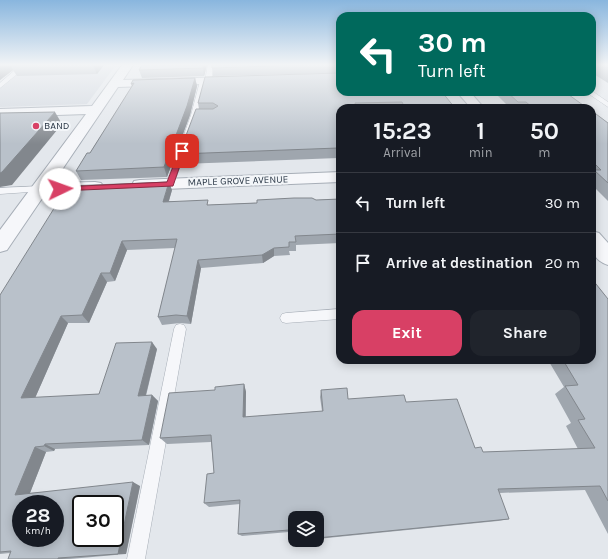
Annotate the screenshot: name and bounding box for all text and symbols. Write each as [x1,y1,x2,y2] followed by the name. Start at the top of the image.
[418,26,487,59] text: 30 m
[352,28,404,80] icon: left
[418,60,486,82] text: Turn left
[373,117,432,145] text: 15:23
[476,117,485,145] text: 1
[530,117,559,145] text: 50
[44,120,69,132] place label: BAND
[31,121,41,131] marker: BAND
[165,134,199,168] pin
[171,140,193,162] icon: arrive
[383,145,421,160] text: Arrival
[469,145,493,160] text: min
[538,145,550,160] text: m
[39,168,81,210] position arrow
[187,173,289,189] street label: MAPLE GROVE AVENUE
[352,192,374,214] icon: left
[386,194,445,212] text: Turn left
[545,194,580,212] text: 30 m
[352,252,374,274] icon: arrive
[386,254,533,272] text: Arrive at destination
[545,254,580,272] text: 20 m
[352,310,462,356] button: Exit
[470,310,580,356] button: Share
[72,495,124,547] speed limit sign: 30
[25,504,51,527] text: 28
[288,511,324,547] map controls
[288,511,324,547] button: layers
[25,525,51,537] text: km/h

